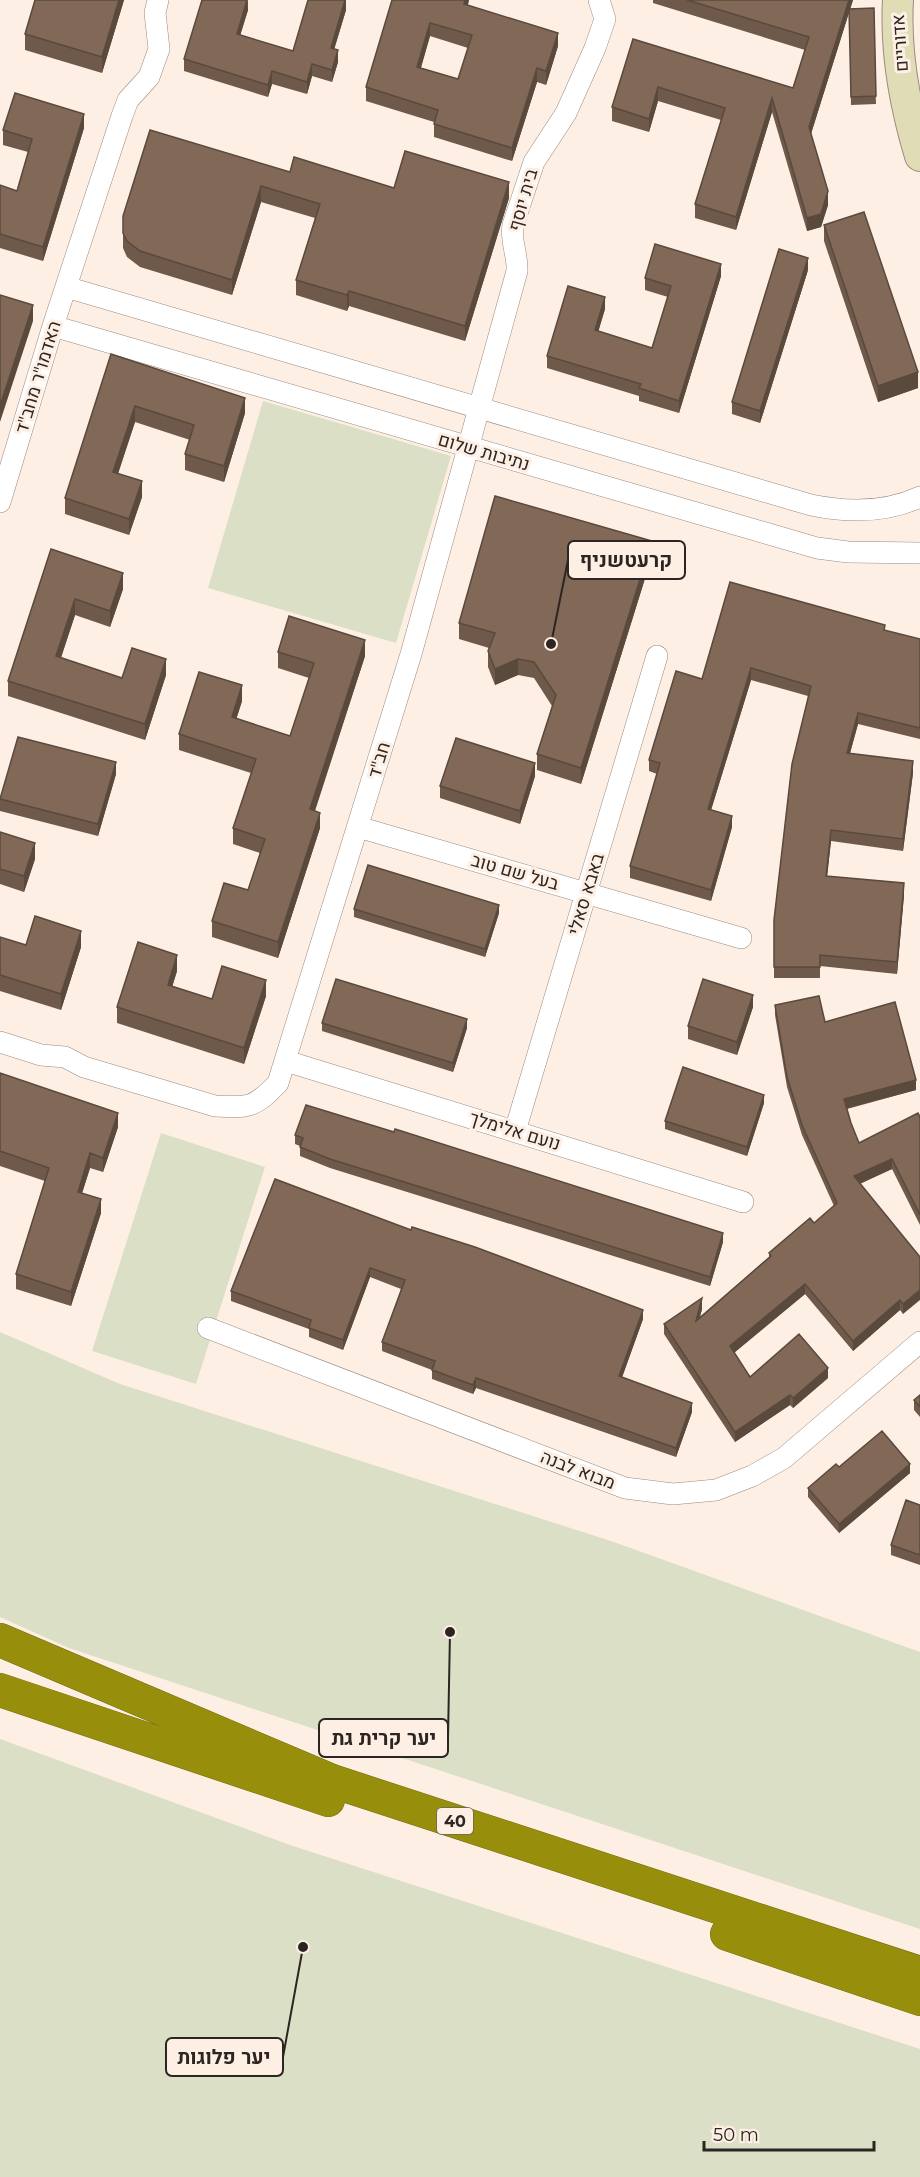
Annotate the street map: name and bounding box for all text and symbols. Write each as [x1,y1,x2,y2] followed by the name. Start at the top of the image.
[887,14,913,72] street label: אדוריים
[504,166,543,234] street label: בית יוסף
[10,318,66,436] street label: האדמו"ר מחב"ד
[436,428,532,476] street label: נתיבות שלום
[568,541,685,579] callout: קרעטשניף
[580,548,672,572] text: קרעטשניף
[363,739,395,781] street label: חב"ד
[469,849,562,895] street label: בעל שם טוב
[563,850,609,938] street label: באבא סאלי
[467,1107,563,1155] street label: נועם אלימלך
[538,1446,618,1494] street label: מבוא לבנה
[319,1719,448,1757] callout: יער קרית גת
[332,1726,436,1750] text: יער קרית גת
[437,1808,473,1834] road number: 40
[166,2038,283,2076] callout: יער פלוגות
[177,2045,271,2069] text: יער פלוגות
[704,2114,874,2152] scale bar
[713,2124,759,2146] text: 50 m

